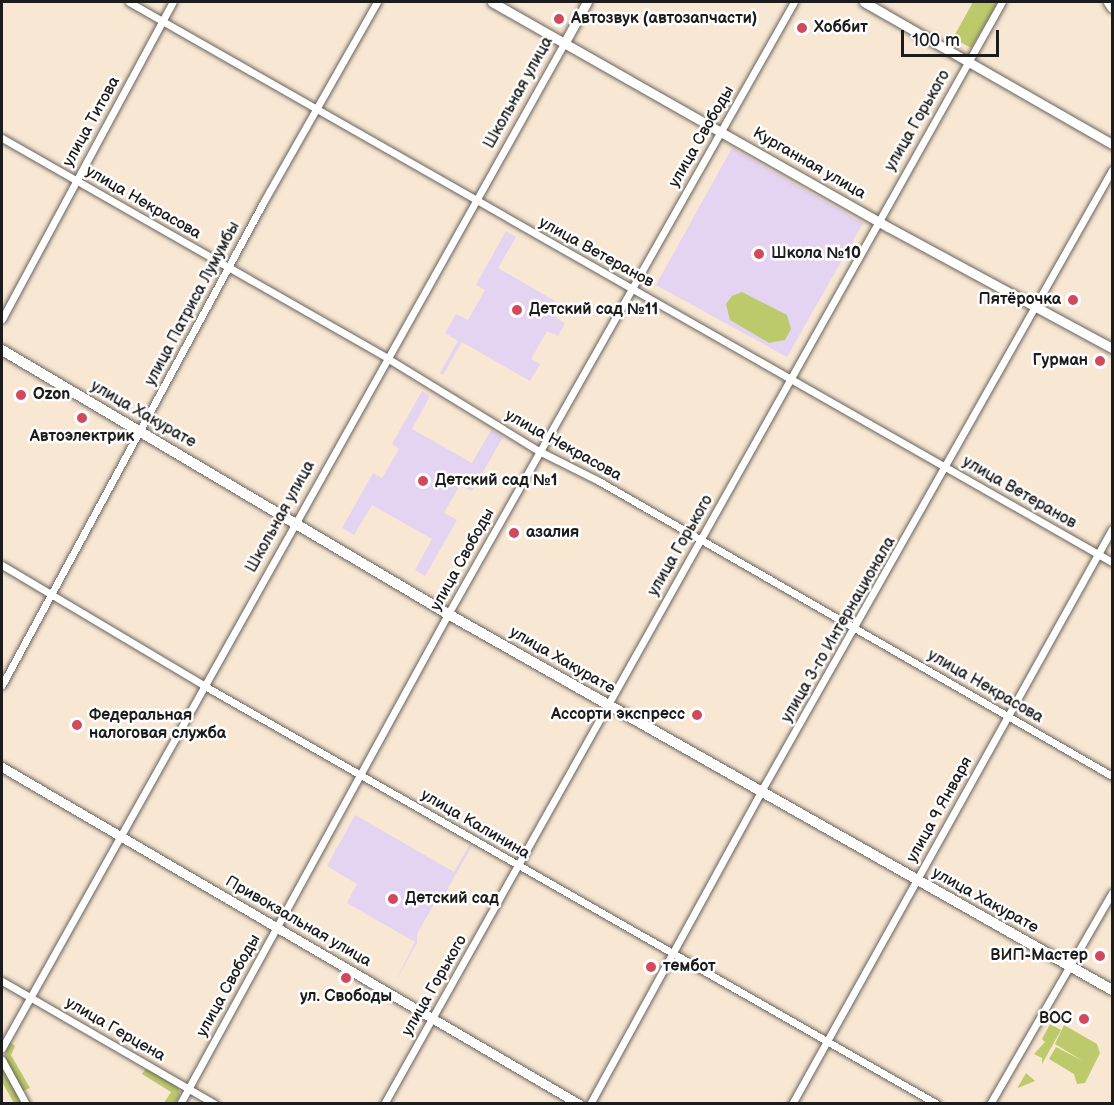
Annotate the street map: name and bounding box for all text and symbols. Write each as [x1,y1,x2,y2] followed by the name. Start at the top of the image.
[571,9,757,29] place label: Автозвук (автозапчасти)
[552,12,566,26] marker: Автозвук (автозапчасти)
[814,18,868,38] place label: Хоббит
[904,18,1002,56] scale bar
[795,21,809,35] marker: Хоббит
[912,30,960,51] text: 100 m
[480,34,558,152] street label: Школьная улица
[881,67,955,175] street label: улица Горького
[59,74,125,170] street label: улица Титова
[665,83,739,191] street label: улица Свободы
[749,124,869,204] street label: Курганная улица
[82,162,204,244] street label: улица Некрасова
[535,214,657,292] street label: улица Ветеранов
[141,219,245,389] street label: улица Патриса Лумумбы
[771,244,861,264] place label: Школа №10
[752,247,766,261] marker: Школа №10
[979,290,1061,310] place label: Пятёрочка
[1066,293,1080,307] marker: Пятёрочка
[529,300,658,320] place label: Детский сад №11
[510,303,524,317] marker: Детский сад №11
[1033,351,1088,371] place label: Гурман
[1093,354,1107,368] marker: Гурман
[87,377,199,453] street label: улица Хакурате
[33,385,70,405] place label: Ozon
[14,388,28,402] marker: Ozon
[501,406,625,486] street label: улица Некрасова
[75,411,89,425] marker: Автоэлектрик
[30,427,134,447] place label: Автоэлектрик
[959,453,1079,533] street label: улица Ветеранов
[242,458,320,576] street label: Школьная улица
[435,471,558,491] place label: Детский сад №1
[416,474,430,488] marker: Детский сад №1
[644,492,718,600] street label: улица Горького
[427,505,499,615] street label: улица Свободы
[526,523,579,543] place label: азалия
[507,526,521,540] marker: азалия
[778,534,900,726] street label: улица 3-го Интернационала
[506,623,618,699] street label: улица Хакурате
[924,646,1046,728] street label: улица Некрасова
[551,705,685,725] place label: Ассорти экспресс
[89,706,226,744] place label: Федеральная налоговая служба
[690,708,704,722] marker: Ассорти экспресс
[70,718,84,732] marker: Федеральная налоговая служба
[903,754,977,866] street label: улица 9 Января
[417,786,533,864] street label: улица Калинина
[929,864,1041,938] street label: улица Хакурате
[222,872,374,972] street label: Привокзальная улица
[405,889,499,909] place label: Детский сад
[386,892,400,906] marker: Детский сад
[193,931,265,1041] street label: улица Свободы
[398,932,472,1040] street label: улица Горького
[990,946,1088,966] place label: ВИП-Мастер
[1093,949,1107,963] marker: ВИП-Мастер
[663,957,716,977] place label: тембот
[644,960,658,974] marker: тембот
[339,971,353,985] marker: ул. Свободы
[300,987,392,1007] place label: ул. Свободы
[62,994,168,1066] street label: улица Герцена
[1039,1009,1072,1029] place label: ВОС
[1077,1012,1091,1026] marker: ВОС

